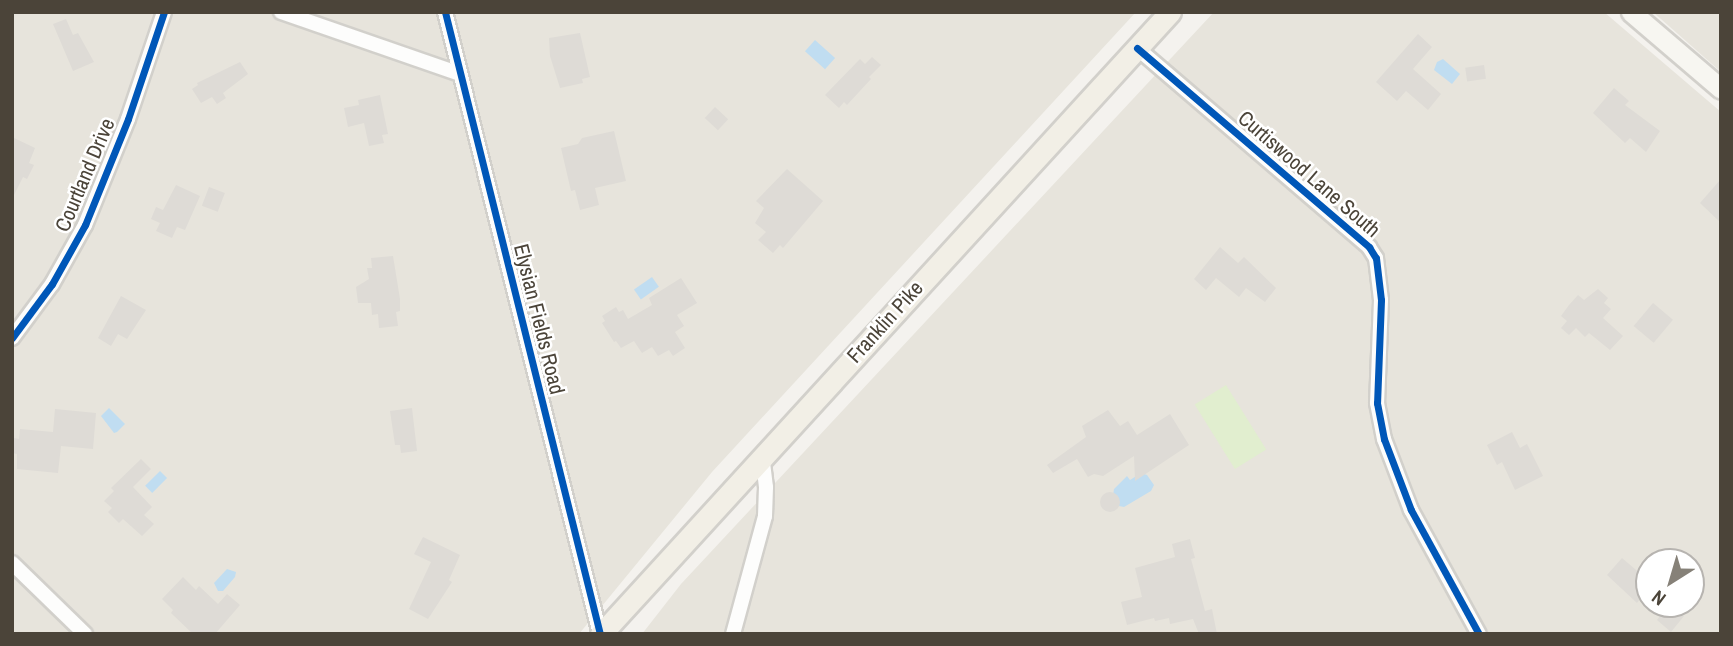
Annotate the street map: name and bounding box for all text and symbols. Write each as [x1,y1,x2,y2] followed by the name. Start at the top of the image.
[1233,105,1385,243] street label: Curtiswood Lane South
[50,115,120,235] street label: Courtland Drive
[508,241,570,397] street label: Elysian Fields Road
[842,276,928,368] street label: Franklin Pike
[1635,548,1705,618] north arrow
[1646,584,1671,612] text: N

